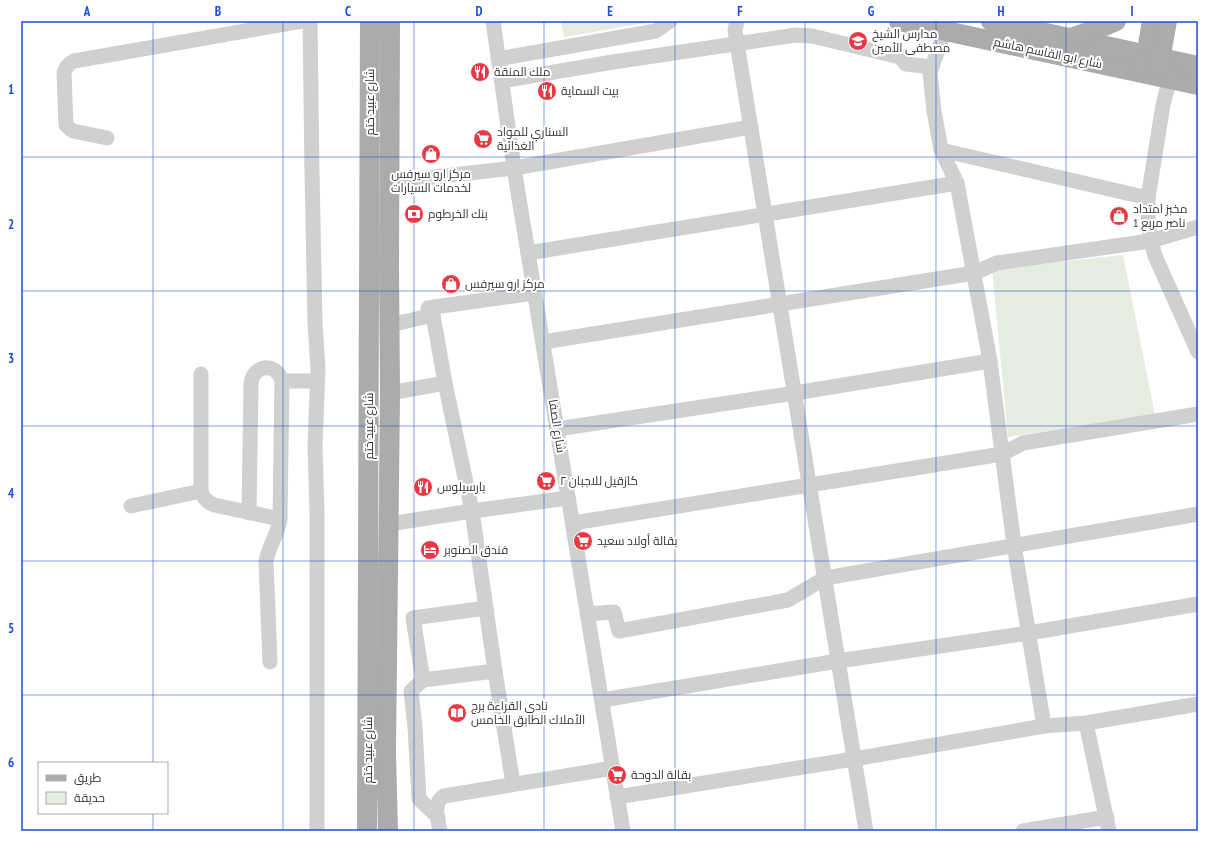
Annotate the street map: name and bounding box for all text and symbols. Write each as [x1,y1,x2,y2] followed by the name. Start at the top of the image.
[83,3,91,20] text: A
[215,3,221,20] text: B
[345,3,351,20] text: C
[476,3,483,20] text: D
[607,3,613,20] text: E
[737,3,743,20] text: F
[868,3,875,20] text: G
[998,3,1005,20] text: H
[1130,3,1134,20] text: I
[872,26,950,55] place label: مدارس الشيخ مصطفى الأمين
[847,30,869,52] school or university icon: مدارس الشيخ مصطفى الأمين
[992,34,1104,72] street label: شارع ابو القاسم هاشم
[469,61,491,83] restaurant icon: ملك المنقة
[494,64,551,79] place label: ملك المنقة
[362,68,378,136] street label: شارع عبيد ختم
[536,80,558,102] restaurant icon: بيت السماية
[8,81,14,98] text: 1
[561,83,619,98] place label: بيت السماية
[497,124,568,153] place label: السناري للمواد الغذائية
[472,128,494,150] supermarket icon: السناري للمواد الغذائية
[420,143,442,165] shop icon: مركز ارو سيرفس لخدمات السيارات
[391,166,471,195] place label: مركز ارو سيرفس لخدمات السيارات
[1133,201,1188,231] place label: مخبز امتداد ناصر مربع 1
[403,203,425,225] bank icon: بنك الخرطوم
[1108,205,1130,227] shop icon: مخبز امتداد ناصر مربع 1
[428,206,488,222] place label: بنك الخرطوم
[8,216,14,233] text: 2
[440,273,462,295] shop icon: مركز ارو سيرفس
[465,276,545,291] place label: مركز ارو سيرفس
[8,350,14,367] text: 3
[361,392,377,460] street label: شارع عبيد ختم
[545,398,569,454] street label: شارع الصفا
[535,470,557,492] supermarket icon: كازقيل للاجبان ٢
[560,473,638,488] place label: كازقيل للاجبان ٢
[412,476,434,498] restaurant icon: بارسيلوس
[437,479,486,494] place label: بارسيلوس
[8,485,15,502] text: 4
[572,530,594,552] supermarket icon: بقالة أولاد سعيد
[597,533,678,548] place label: بقالة أولاد سعيد
[419,539,441,561] hotel icon: فندق الصنوبر
[443,542,508,557] place label: فندق الصنوبر
[8,620,14,637] text: 5
[471,698,585,727] place label: نادي القراءة برج الأملاك الطابق الخامس
[446,702,468,724] library icon: نادي القراءة برج الأملاك الطابق الخامس
[360,716,376,784] street label: شارع عبيد ختم
[8,754,14,771] text: 6
[38,762,168,814] legend
[606,764,628,786] supermarket icon: بقالة الدوحة
[631,767,691,782] place label: بقالة الدوحة
[74,770,102,785] text: طريق
[74,790,105,805] text: حديقة

